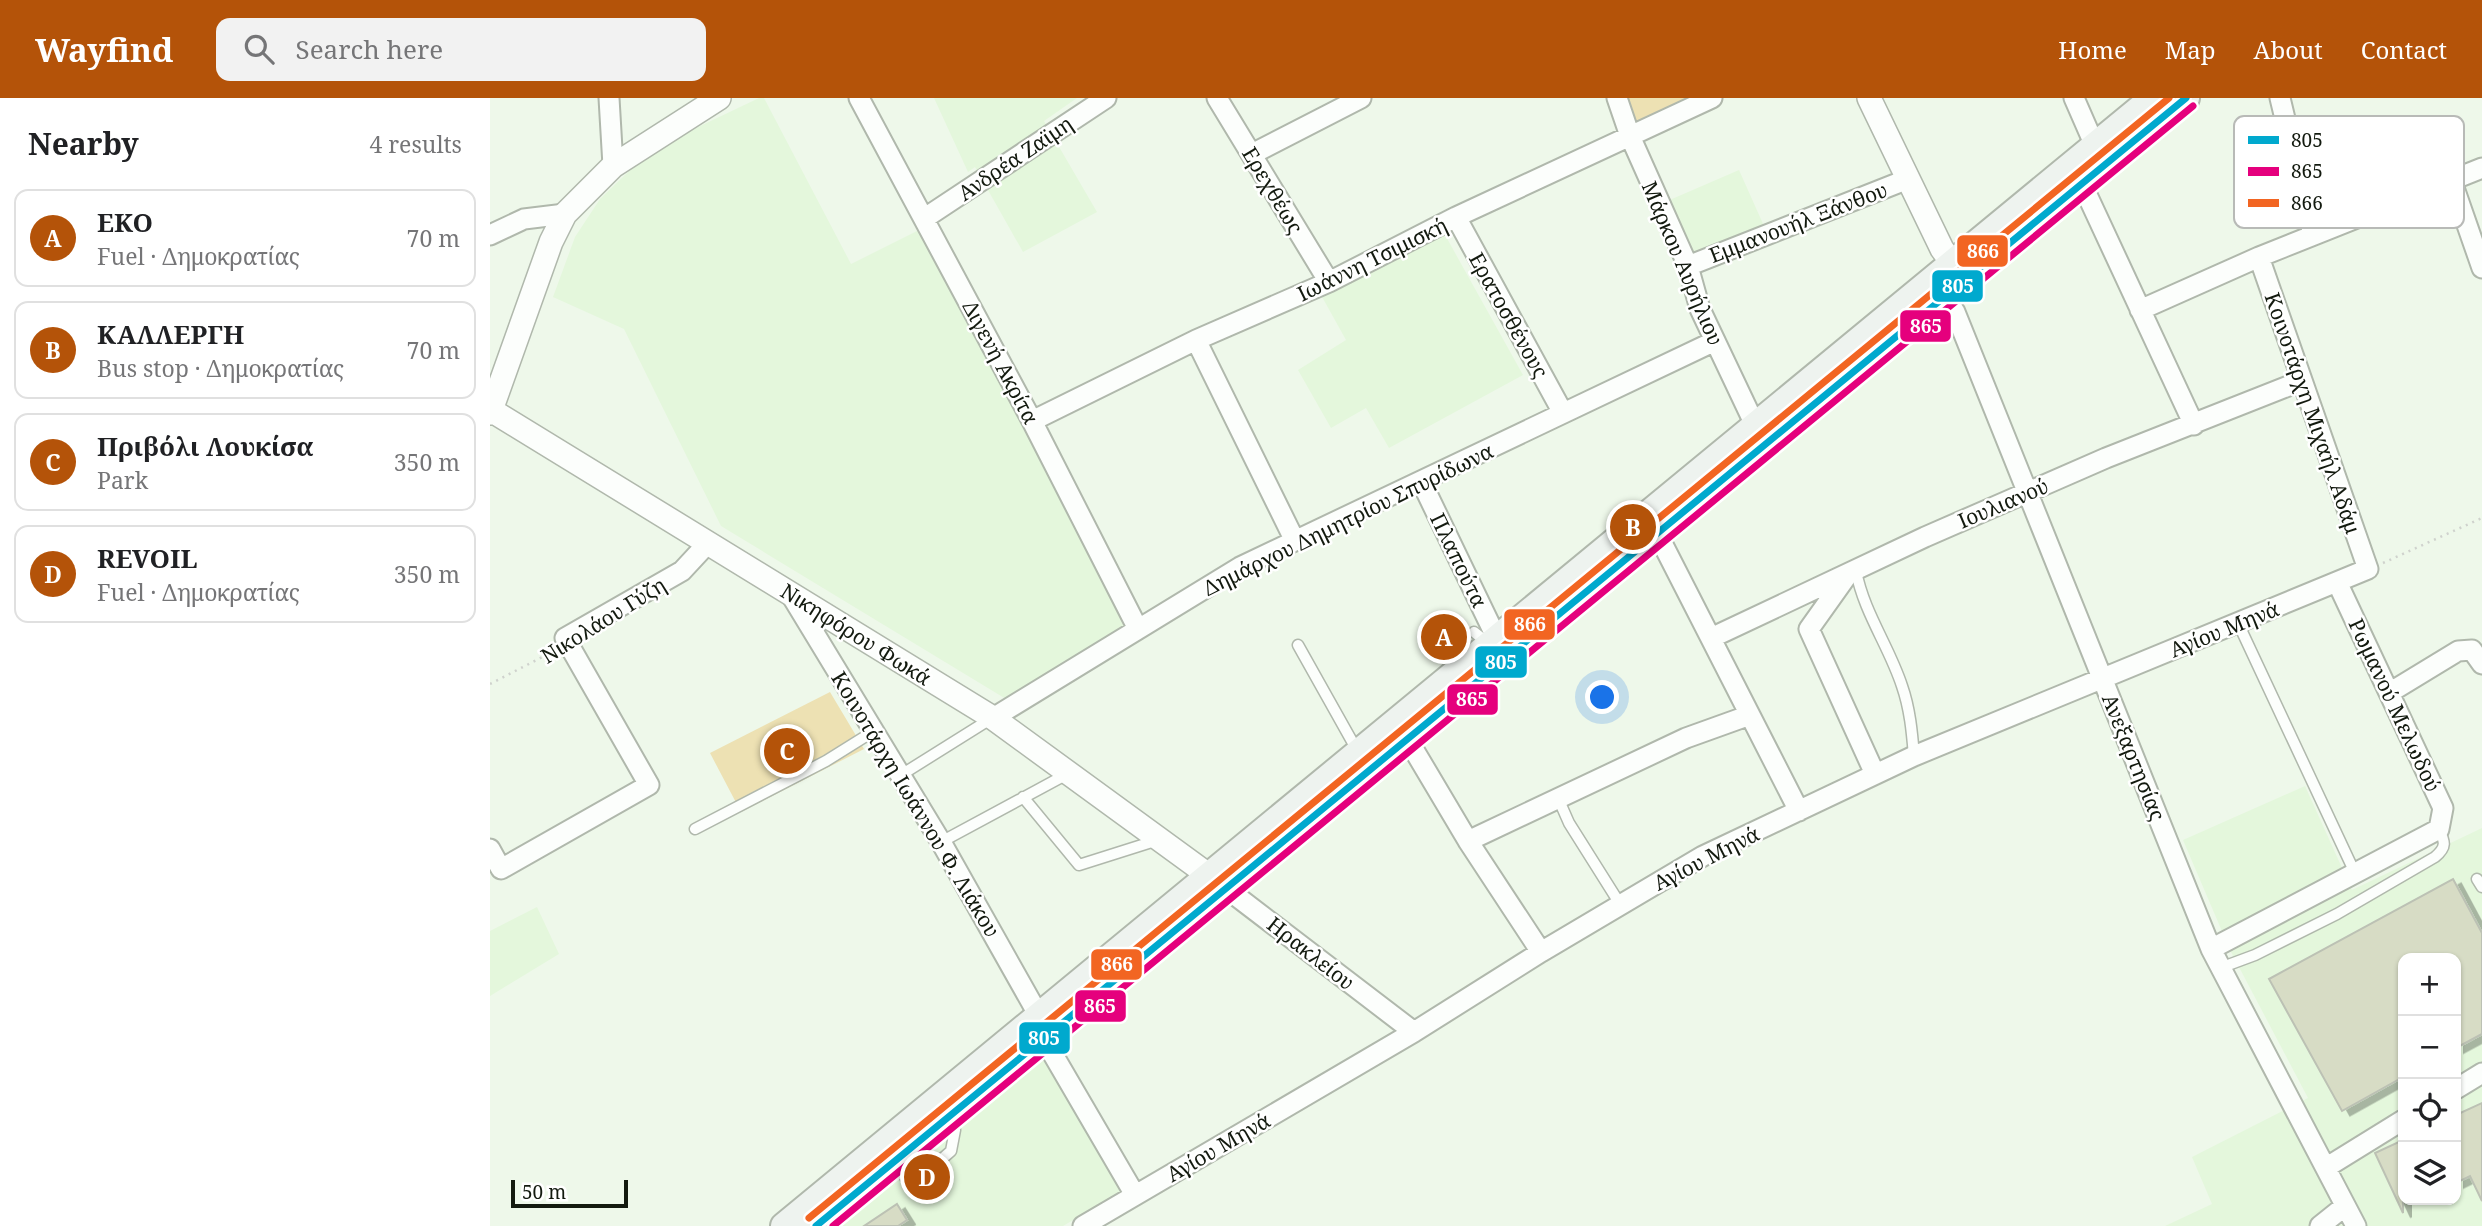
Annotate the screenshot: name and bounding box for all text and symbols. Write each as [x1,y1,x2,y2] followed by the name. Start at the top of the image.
[216,18,706,81] search box
[35,27,174,72] text: Wayfind
[240,30,278,68] icon: search
[296,31,443,67] text: Search here
[2058,33,2127,66] text: Home
[2165,33,2216,66] text: Map
[2254,33,2323,66] text: About
[2361,33,2447,66] text: Contact
[952,109,1078,207] street label: Ανδρέα Ζαϊμη
[2234,116,2464,228] legend
[28,123,139,164] text: Nearby
[2291,127,2323,153] text: 805
[369,128,462,160] text: 4 results
[1236,141,1310,239] street label: Ερεχθέως
[2291,158,2323,184] text: 865
[1705,175,1891,269] street label: Εμμανουήλ Ξάνθου
[1636,177,1730,349] street label: Μάρκου Αυρήλιου
[2291,190,2323,216] text: 866
[97,204,153,240] text: EKO
[1292,211,1452,307] street label: Ιωάννη Τσιμισκή
[44,222,62,254] text: A
[407,222,460,254] text: 70 m
[1956,234,2009,268] line badge: 866
[1967,238,1999,264] text: 866
[97,240,300,272] text: Fuel · Δημοκρατίας
[1463,247,1555,383] street label: Ερατοσθένους
[1931,269,1984,303] line badge: 805
[1942,273,1974,299] text: 805
[2258,289,2368,537] street label: Κοινοτάρχη Μιχαήλ Αδάμ
[957,295,1046,429] street label: Διγενή Ακρίτα
[1899,309,1952,343] line badge: 865
[1910,313,1942,339] text: 865
[97,316,244,352] text: ΚΑΛΛΕΡΓΗ
[45,334,61,366] text: B
[407,334,460,366] text: 70 m
[97,352,344,384] text: Bus stop · Δημοκρατίας
[97,428,314,464] text: Πριβόλι Λουκίσα
[1198,436,1498,602] street label: Δημάρχου Δημητρίου Σπυρίδωνα
[45,446,61,478] text: C
[394,446,460,478] text: 350 m
[97,464,148,496] text: Park
[1953,471,2053,535] street label: Ιουλιανού
[1610,501,1656,553] pin: B
[1424,508,1494,612] street label: Πλαπούτα
[97,540,198,576] text: REVOIL
[44,558,62,590] text: D
[394,558,460,590] text: 350 m
[535,570,671,670] street label: Νικολάου Γύζη
[97,576,300,608] text: Fuel · Δημοκρατίας
[776,576,937,692] street label: Νικηφόρου Φωκά
[2165,594,2283,664] street label: Αγίου Μηνά
[1503,608,1556,641] line badge: 866
[1421,611,1467,663] pin: A
[1514,611,1546,637] text: 866
[2343,614,2447,796] street label: Ρωμανού Μελωδού
[1474,645,1528,679] line badge: 805
[1485,649,1517,675] text: 805
[825,666,1007,942] street label: Κοινοτάρχη Ιωάννου Φ. Λιάκου
[1585,680,1619,714] your location
[1446,683,1499,716] line badge: 865
[1456,686,1488,712] text: 865
[2096,690,2172,824] street label: Ανεξαρτησίας
[764,725,810,777] pin: C
[1648,819,1764,897] street label: Αγίου Μηνά
[1261,910,1361,996] street label: Ηρακλείου
[1090,948,1143,981] line badge: 866
[1101,951,1133,977] text: 866
[2398,953,2461,1205] map controls
[2398,953,2461,1016] button: +
[1074,989,1127,1023] line badge: 865
[1084,993,1116,1019] text: 865
[2398,1016,2461,1079] button: −
[1018,1021,1071,1055] line badge: 805
[1028,1025,1060,1051] text: 805
[2398,1079,2461,1142] button: locate
[1161,1106,1276,1188] street label: Αγίου Μηνά
[2398,1142,2461,1205] button: layers
[904,1151,950,1203] pin: D
[511,1177,628,1209] scale bar
[522,1179,566,1205] text: 50 m

